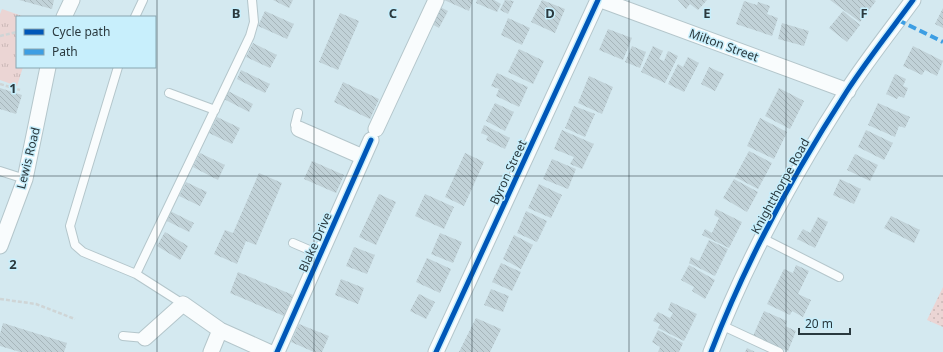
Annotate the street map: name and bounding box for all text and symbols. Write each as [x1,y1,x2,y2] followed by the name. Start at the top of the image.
[232,4,240,22] text: B
[389,4,397,22] text: C
[545,4,555,22] text: D
[703,4,711,22] text: E
[860,4,868,22] text: F
[16,16,156,68] legend
[52,23,110,40] text: Cycle path
[687,25,762,66] street label: Milton Street
[52,43,78,60] text: Path
[9,79,17,97] text: 1
[12,125,44,191] street label: Lewis Road
[747,135,813,237] street label: Knightthorpe Road
[486,136,531,207] street label: Byron Street
[294,209,336,275] street label: Blake Drive
[9,255,17,273] text: 2
[799,310,850,336] scale bar
[805,315,833,332] text: 20 m

